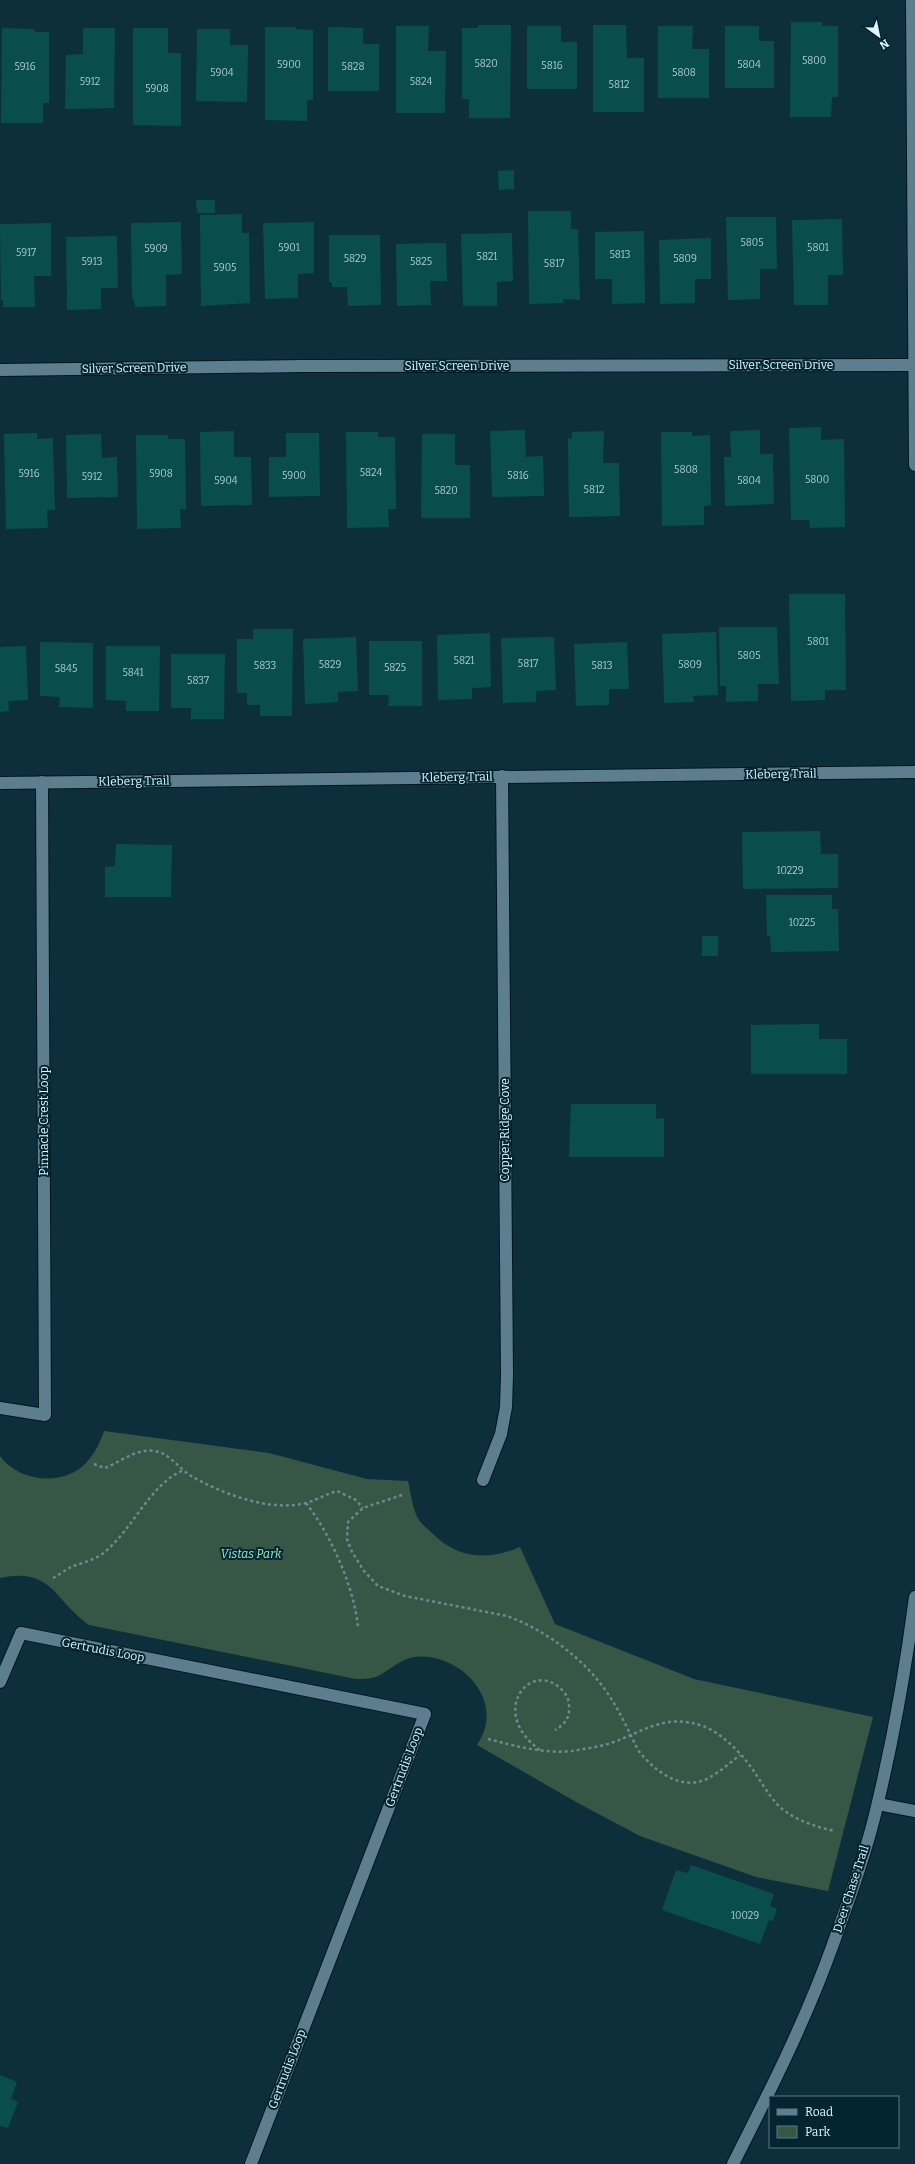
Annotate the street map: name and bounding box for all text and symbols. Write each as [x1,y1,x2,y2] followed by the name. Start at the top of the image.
[859,16,899,56] north arrow
[877,36,891,52] text: N
[802,55,826,67] house number: 5800
[474,58,498,70] house number: 5820
[277,59,301,71] house number: 5900
[737,59,761,71] house number: 5804
[541,60,563,72] house number: 5816
[14,61,36,73] house number: 5916
[342,61,364,73] house number: 5828
[210,67,234,79] house number: 5904
[672,67,696,79] house number: 5808
[80,76,100,88] house number: 5912
[410,76,432,88] house number: 5824
[609,79,629,91] house number: 5812
[145,83,169,95] house number: 5908
[740,237,764,249] house number: 5805
[278,242,300,254] house number: 5901
[807,242,829,254] house number: 5801
[144,243,168,255] house number: 5909
[16,247,36,259] house number: 5917
[609,249,631,261] house number: 5813
[477,251,497,263] house number: 5821
[344,253,366,265] house number: 5829
[673,253,697,265] house number: 5809
[82,256,103,268] house number: 5913
[410,256,432,268] house number: 5825
[544,258,564,270] house number: 5817
[214,262,236,274] house number: 5905
[729,358,833,372] street label: Silver Screen Drive
[405,359,509,373] street label: Silver Screen Drive
[82,360,186,376] street label: Silver Screen Drive
[674,464,698,476] house number: 5808
[360,467,382,479] house number: 5824
[18,468,40,480] house number: 5916
[149,468,173,480] house number: 5908
[282,470,306,482] house number: 5900
[507,470,529,482] house number: 5816
[82,471,102,483] house number: 5912
[805,474,829,486] house number: 5800
[214,475,238,487] house number: 5904
[737,475,761,487] house number: 5804
[584,484,604,496] house number: 5812
[434,485,458,497] house number: 5820
[807,636,829,648] house number: 5801
[737,650,761,662] house number: 5805
[454,655,474,667] house number: 5821
[518,658,538,670] house number: 5817
[319,659,341,671] house number: 5829
[678,659,702,671] house number: 5809
[254,660,276,672] house number: 5833
[591,660,613,672] house number: 5813
[384,662,406,674] house number: 5825
[55,663,77,675] house number: 5845
[122,667,144,679] house number: 5841
[187,675,209,687] house number: 5837
[745,766,817,782] street label: Kleberg Trail
[421,769,493,785] street label: Kleberg Trail
[98,773,170,789] street label: Kleberg Trail
[776,865,804,877] house number: 10229
[789,917,815,929] house number: 10225
[37,1066,51,1176] street label: Pinnacle Crest Loop
[498,1078,512,1182] street label: Copper Ridge Cove
[221,1547,282,1561] park label: Vistas Park
[60,1635,146,1665] street label: Gertrudis Loop
[382,1725,426,1809] street label: Gertrudis Loop
[830,1843,872,1934] street label: Deer Chase Trail
[731,1910,759,1922] house number: 10029
[265,2027,309,2111] street label: Gertrudis Loop
[769,2096,899,2148] legend
[805,2105,833,2119] text: Road
[805,2125,831,2139] text: Park

